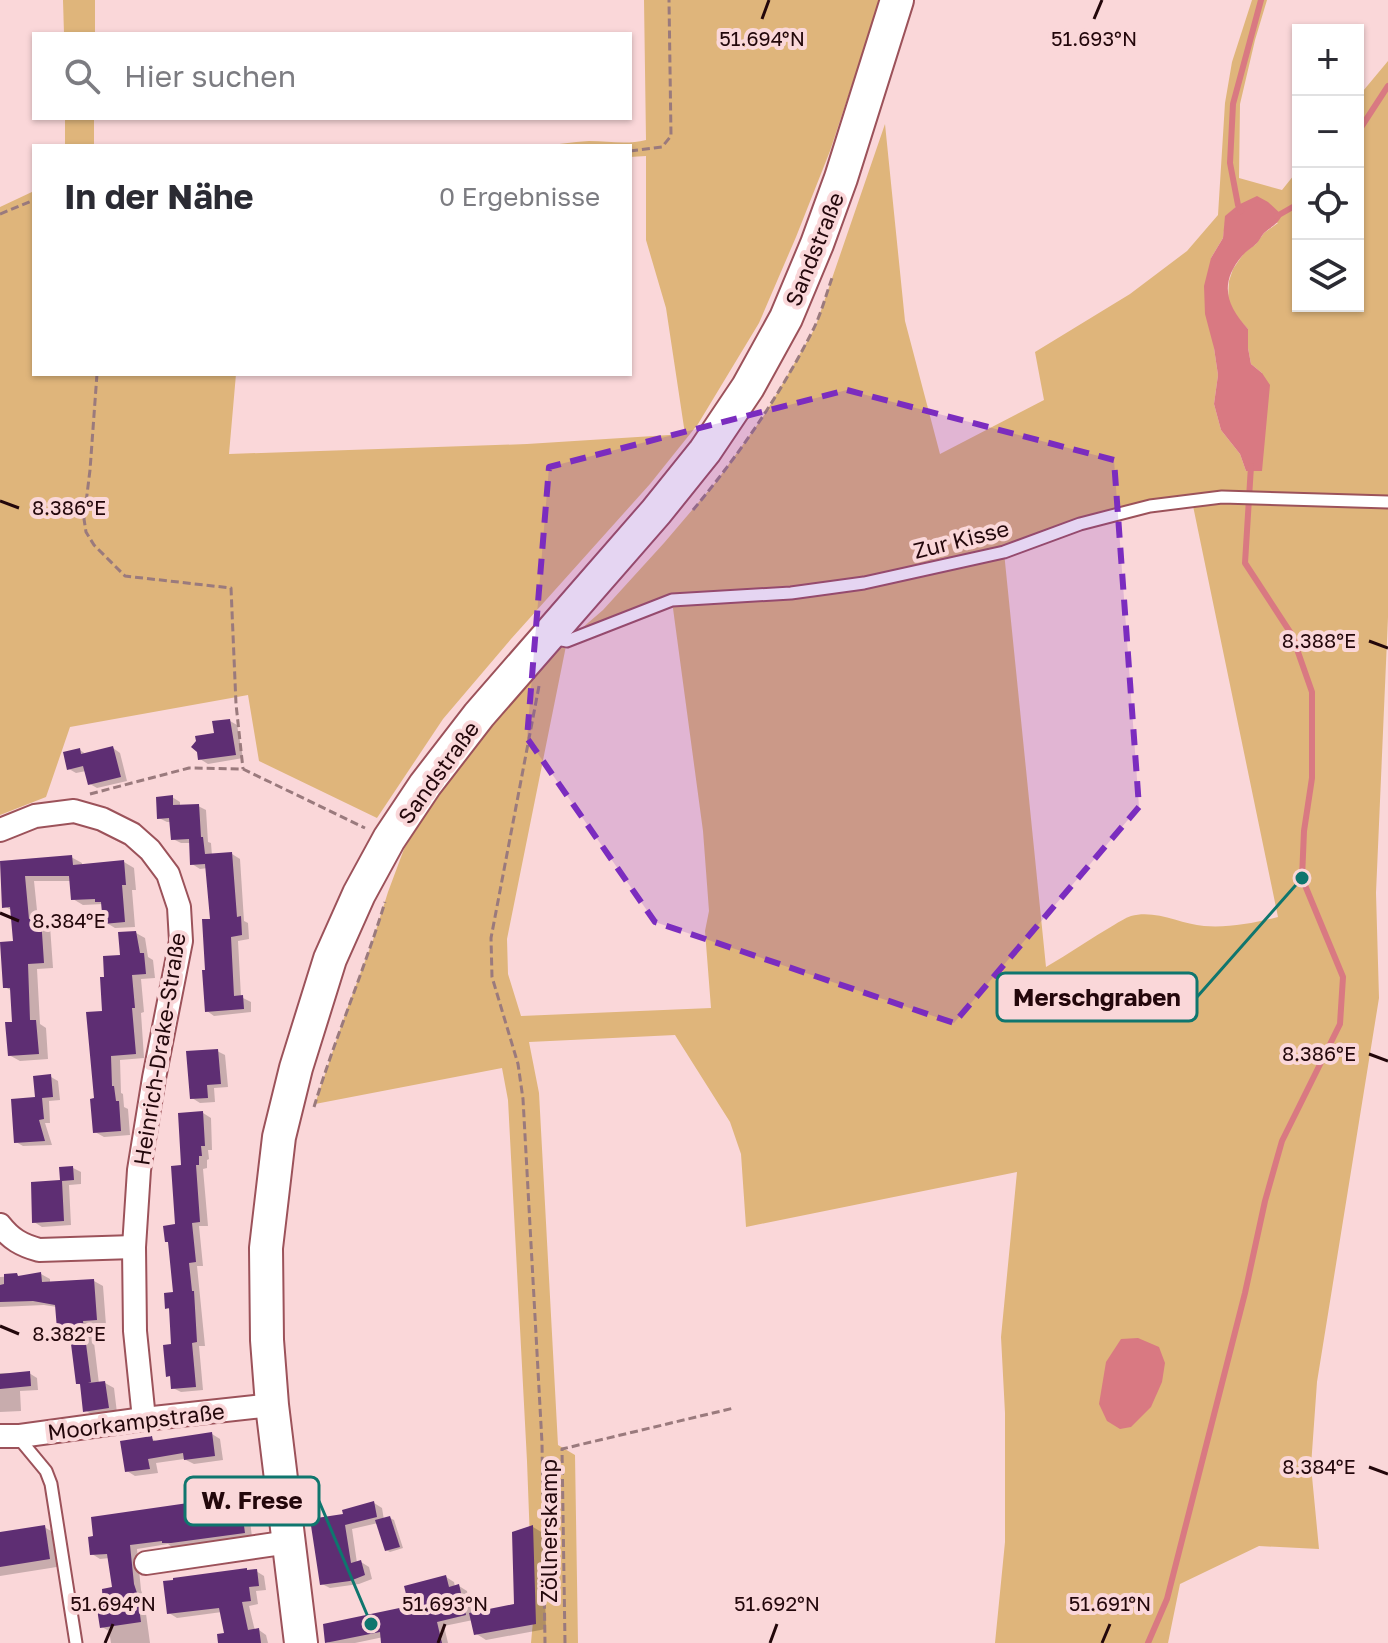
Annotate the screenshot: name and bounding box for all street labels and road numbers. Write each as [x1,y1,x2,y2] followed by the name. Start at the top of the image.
[779,188,849,310] street label: Sandstraße
[911,514,1011,564] street label: Zur Kisse
[392,715,484,829] street label: Sandstraße
[127,931,191,1167] street label: Heinrich-Drake-Straße
[46,1397,226,1445] street label: Moorkampstraße
[535,1459,562,1603] street label: Zöllnerskamp

